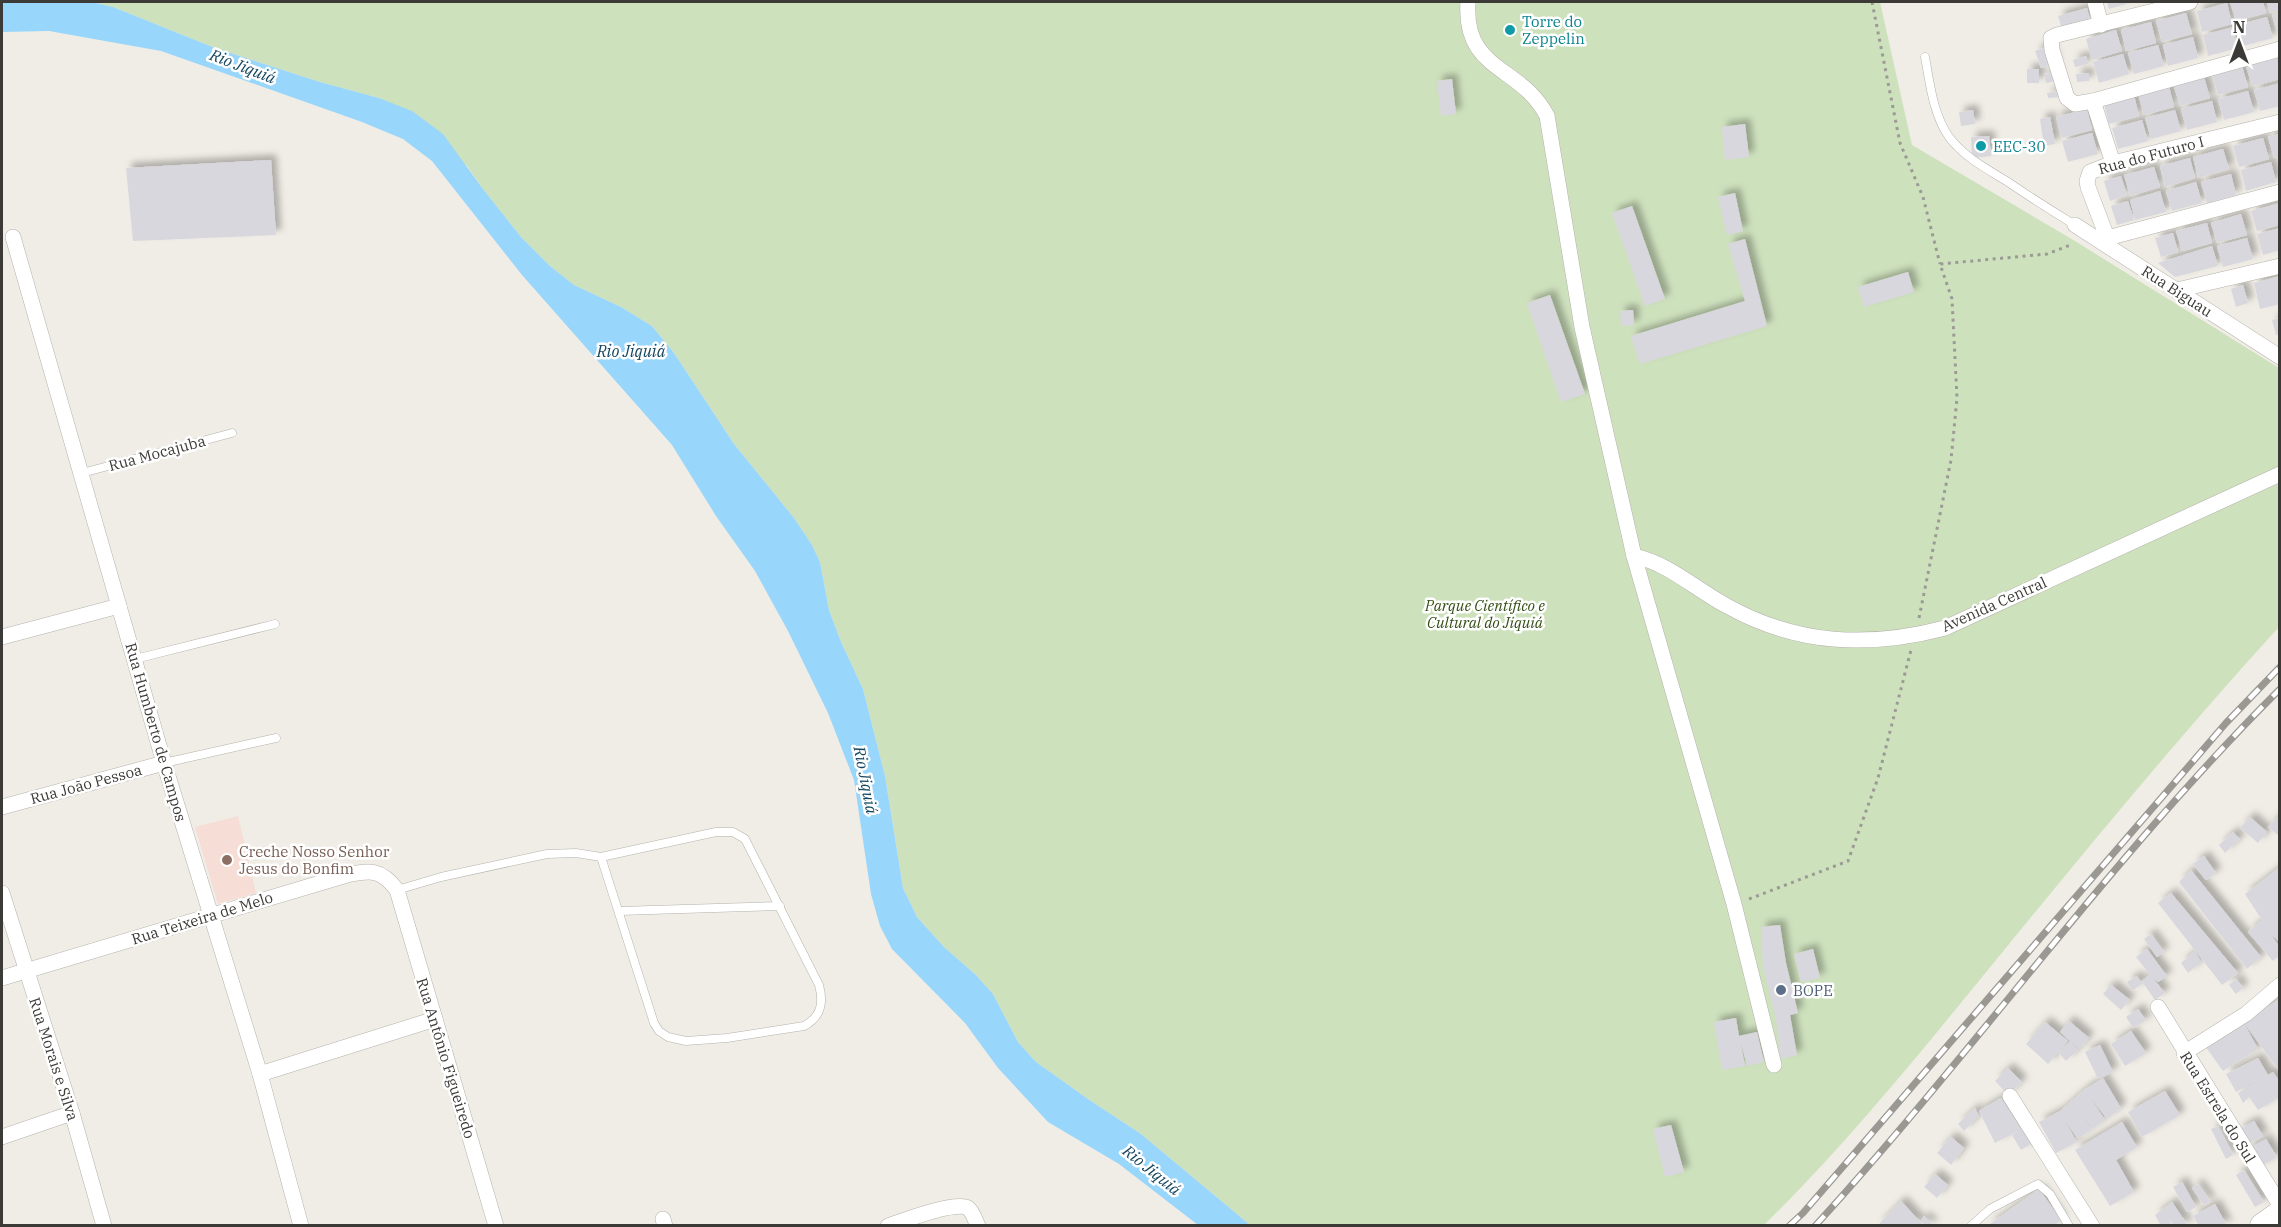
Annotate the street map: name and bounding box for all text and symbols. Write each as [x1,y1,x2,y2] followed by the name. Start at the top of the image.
[1522,12,1585,48] place label: Torre do Zeppelin
[2209,12,2269,72] north arrow
[2233,17,2245,37] text: N
[1503,23,1517,37] marker: Torre do Zeppelin
[206,44,279,88] water label: Rio Jiquiá
[2096,132,2206,178] street label: Rua do Futuro I
[1993,137,2046,156] place label: EEC-30
[1974,139,1988,153] marker: EEC-30
[2138,261,2216,321] street label: Rua Biguau
[596,341,666,361] water label: Rio Jiquiá
[106,431,208,475] street label: Rua Mocajuba
[1939,572,2049,636] street label: Avenida Central
[1424,596,1545,632] park label: Parque Científico e Cultural do Jiquiá
[121,640,191,824] street label: Rua Humberto de Campos
[849,743,882,816] water label: Rio Jiquiá
[28,760,144,808] street label: Rua João Pessoa
[239,842,390,878] place label: Creche Nosso Senhor Jesus do Bonfim
[220,853,234,867] marker: Creche Nosso Senhor Jesus do Bonfim
[129,887,275,949] street label: Rua Teixeira de Melo
[412,975,480,1141] street label: Rua Antônio Figueiredo
[1793,981,1833,1000] place label: BOPE
[1774,983,1788,997] marker: BOPE
[25,995,83,1123] street label: Rua Morais e Silva
[2176,1048,2260,1166] street label: Rua Estrela do Sul
[1118,1140,1185,1200] water label: Rio Jiquiá

